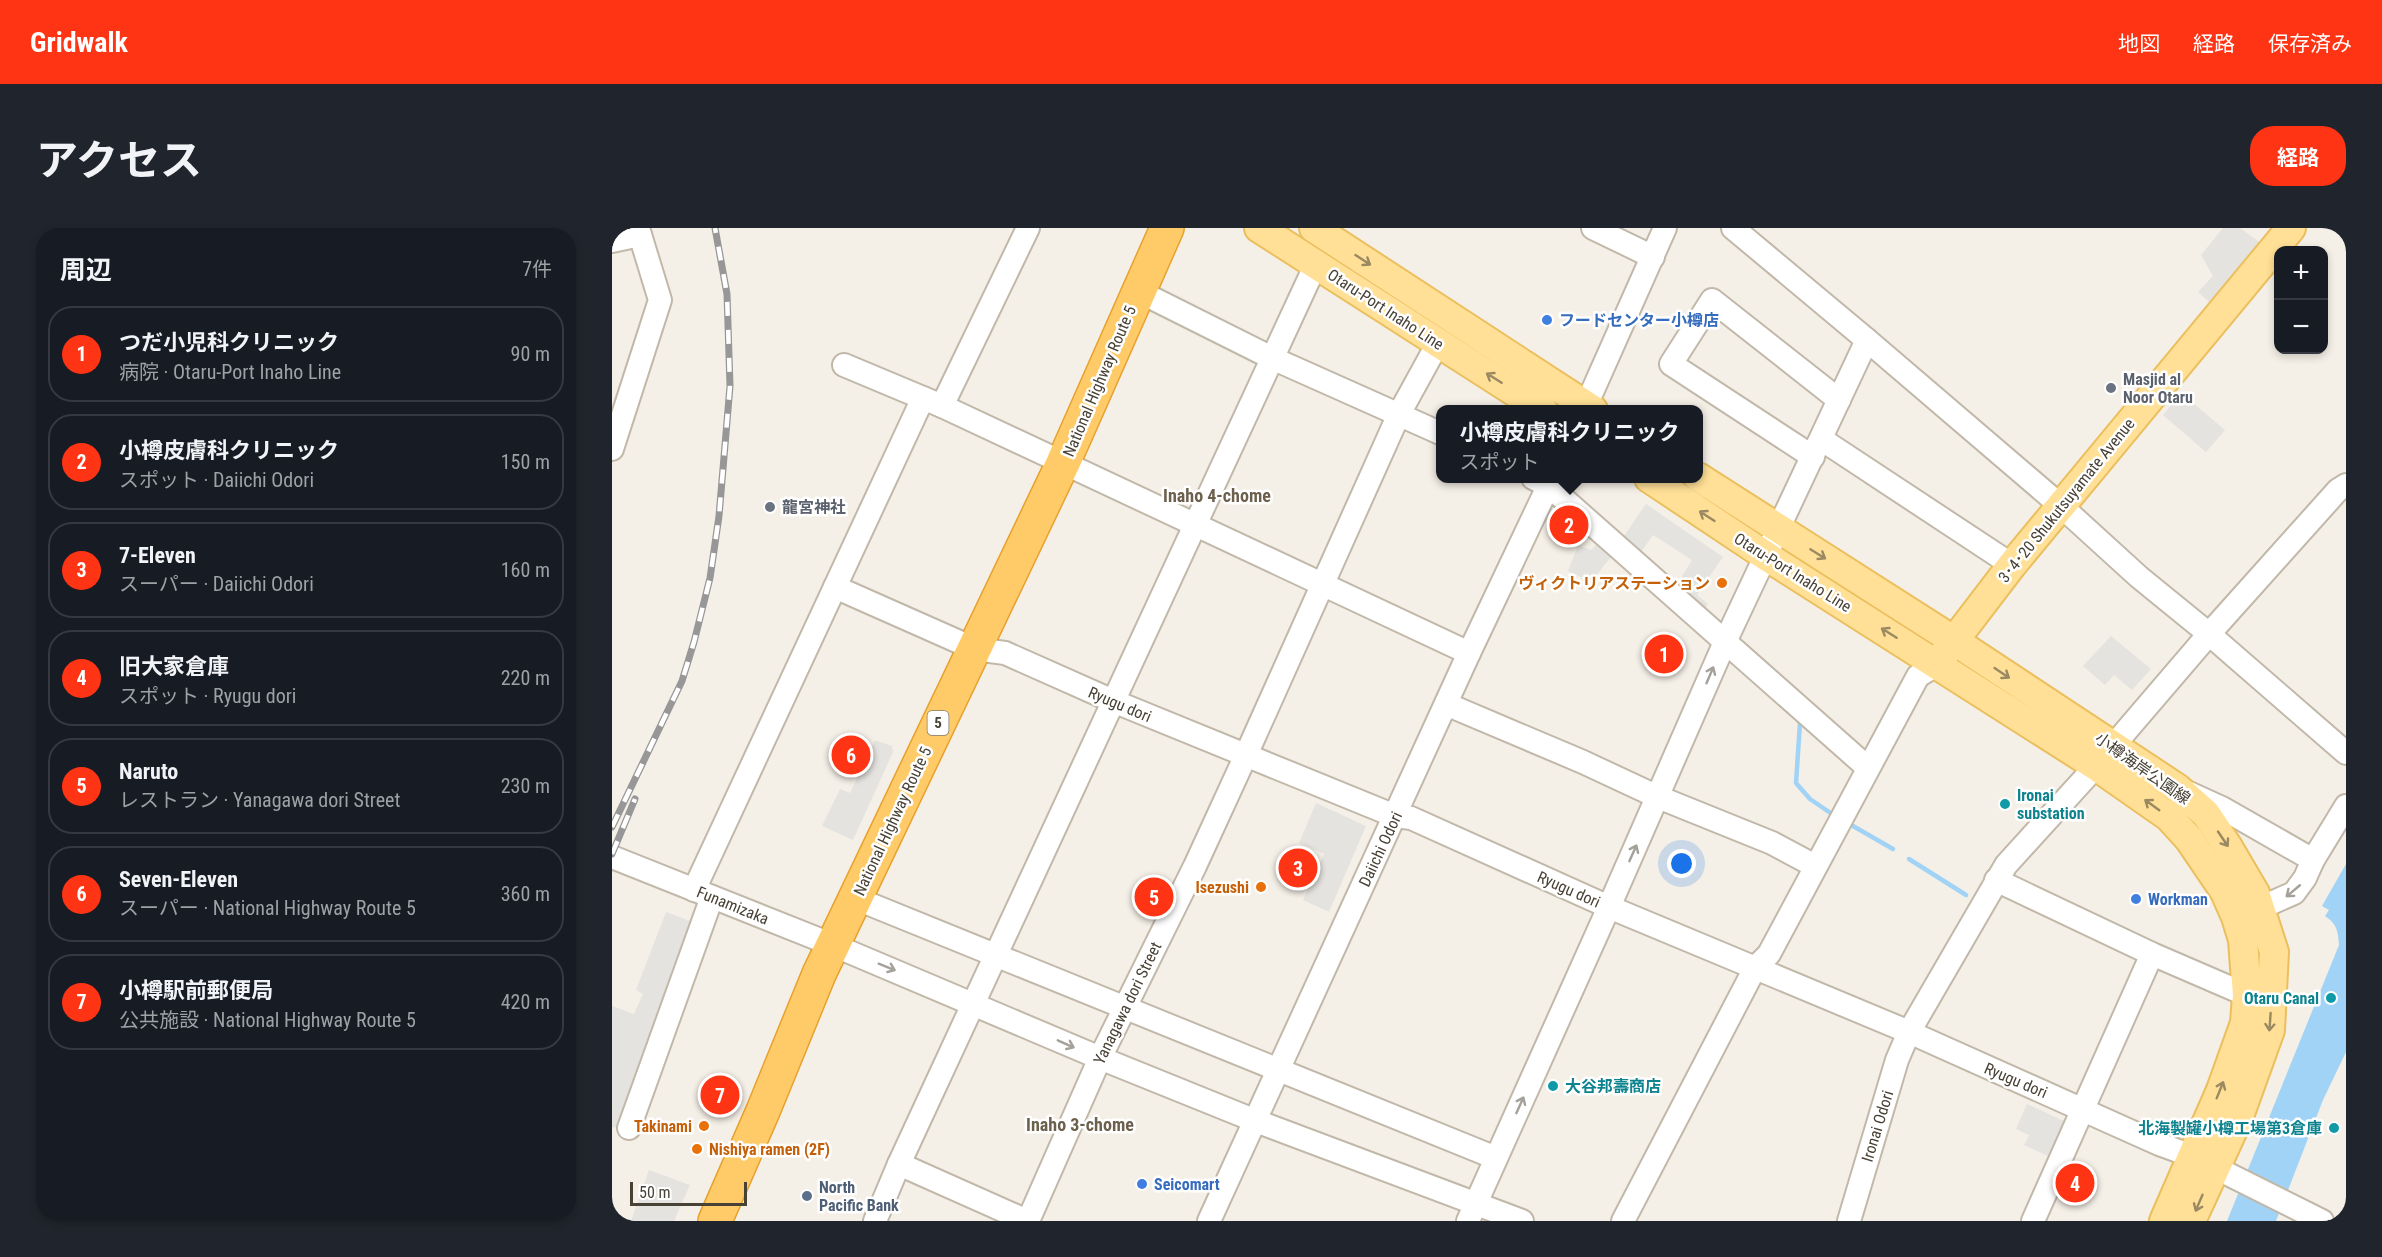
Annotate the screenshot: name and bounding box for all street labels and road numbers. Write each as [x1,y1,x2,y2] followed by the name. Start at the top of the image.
[1324,265,1447,354] street label: Otaru-Port Inaho Line
[1059,303,1140,460] street label: National Highway Route 5
[1994,414,2138,586] street label: 3･4･20 Shukutsuyamate Avenue
[1731,529,1855,616] street label: Otaru-Port Inaho Line
[1085,683,1154,726] street label: Ryugu dori
[928,711,948,735] road number: 5
[2091,729,2194,808] street label: 小樽海岸公園線
[850,744,935,899] street label: National Highway Route 5
[1355,809,1406,890] street label: Daiichi Odori
[1534,867,1603,912] street label: Ryugu dori
[694,882,772,928] street label: Funamizaka
[1090,939,1165,1068] street label: Yanagawa dori Street
[1981,1059,2050,1102] street label: Ryugu dori
[1858,1088,1897,1164] street label: Ironai Odori

